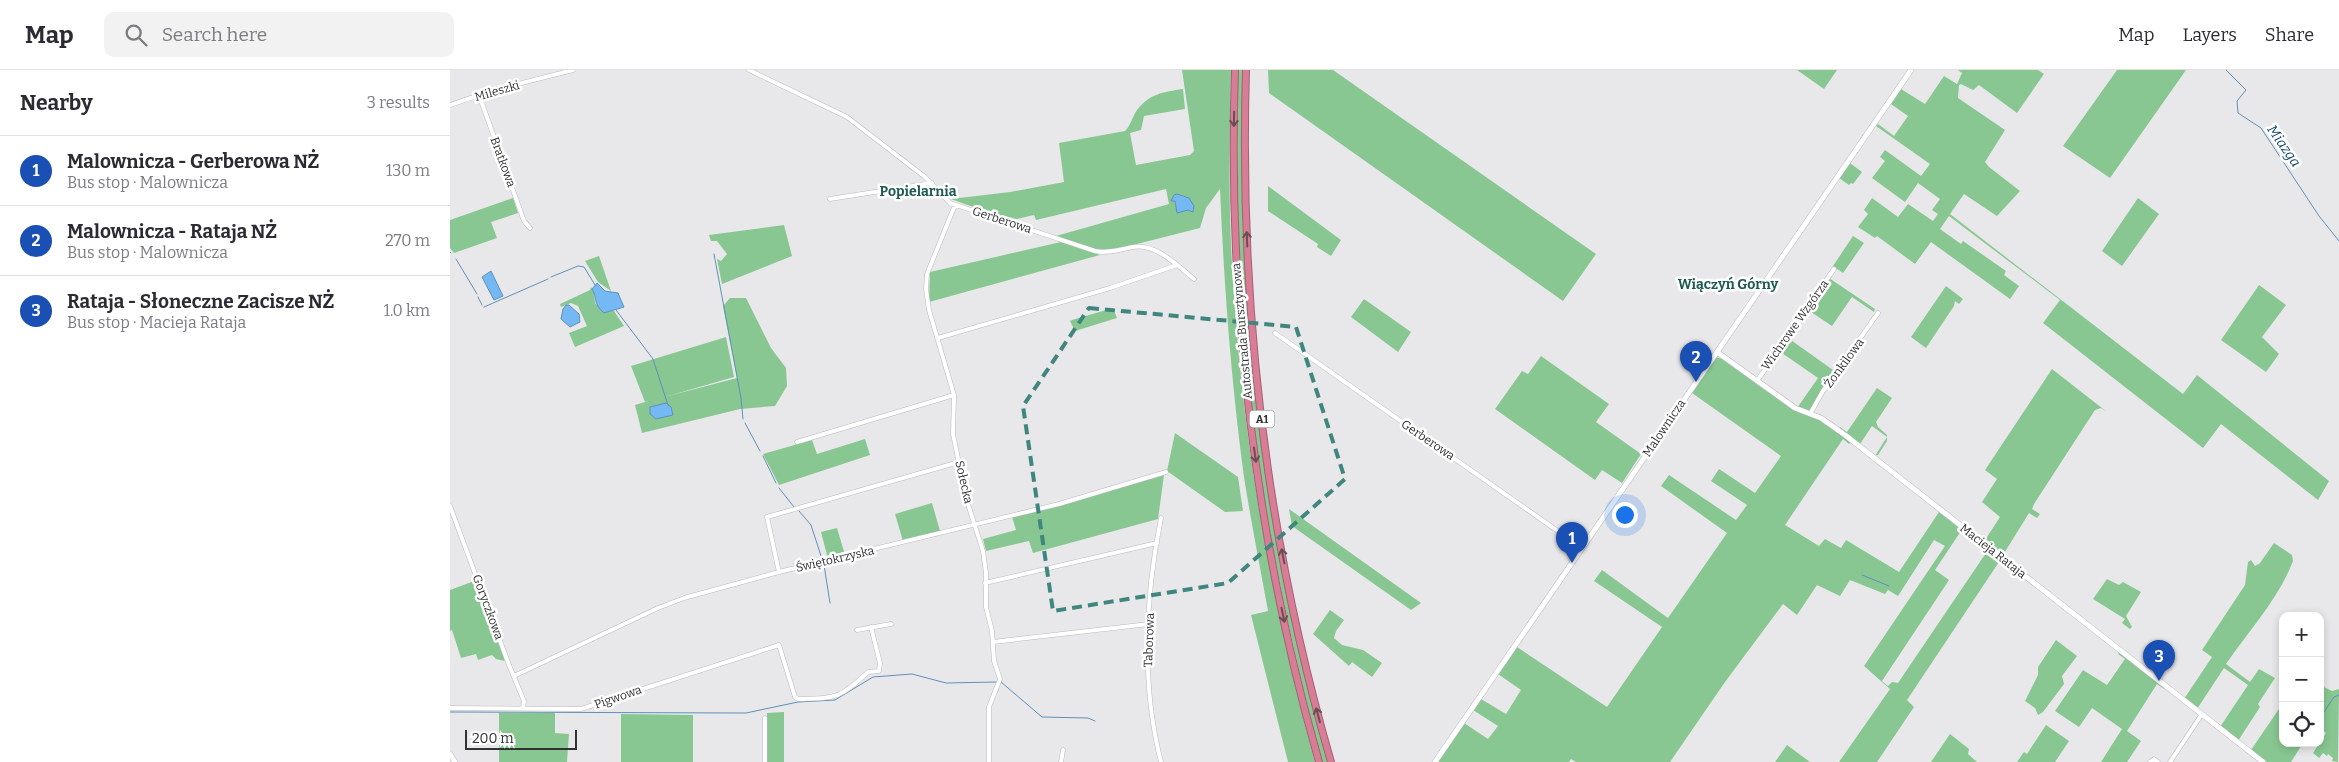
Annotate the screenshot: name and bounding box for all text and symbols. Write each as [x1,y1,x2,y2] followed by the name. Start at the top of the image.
[104,12,454,57] search box
[25,21,74,49] text: Map
[122,21,150,49] icon: search
[162,23,267,46] text: Search here
[2118,24,2154,46] text: Map
[2182,24,2237,46] text: Layers
[2265,24,2314,46] text: Share
[473,78,521,104] street label: Mileszki
[20,90,93,116] text: Nearby
[367,93,430,112] text: 3 results
[1229,110,1239,126] one-way arrow
[2264,122,2304,170] water label: Miazga
[487,135,519,189] street label: Bratkowa
[67,150,319,173] text: Malownicza - Gerberowa NŻ
[33,161,39,180] text: 1
[386,161,430,180] text: 130 m
[67,173,228,192] text: Bus stop · Malownicza
[880,183,957,200] district label: Popielarnia
[971,204,1034,236] street label: Gerberowa
[67,220,277,243] text: Malownicza - Rataja NŻ
[31,231,41,250] text: 2
[385,231,430,250] text: 270 m
[1242,231,1251,247] one-way arrow
[67,243,228,262] text: Bus stop · Malownicza
[1229,262,1255,400] street label: Autostrada Bursztynowa
[1678,276,1778,293] district label: Wiączyń Górny
[1759,277,1832,373] street label: Wichrowe Wzgórza
[67,290,334,313] text: Rataja - Słoneczne Zacisze NŻ
[31,301,41,320] text: 3
[383,301,430,320] text: 1.0 km
[67,313,246,332] text: Bus stop · Macieja Rataja
[1820,334,1867,391] street label: Żonkilowa
[1680,341,1712,382] pin: 2
[1640,396,1689,459] street label: Malownicza
[1250,410,1274,428] road number: A1
[1399,417,1458,463] street label: Gerberowa
[1250,447,1260,463] one-way arrow
[952,459,976,505] street label: Sołecka
[1612,502,1638,528] your location
[1957,521,2029,581] street label: Macieja Rataja
[1556,522,1588,563] pin: 1
[794,542,876,575] street label: Świętokrzyska
[1277,549,1287,565] one-way arrow
[470,573,506,642] street label: Goryczkowa
[1279,607,1288,623] one-way arrow
[1141,612,1157,667] street label: Taborowa
[2279,612,2324,747] map controls
[2279,612,2324,657] button: +
[2143,640,2175,681] pin: 3
[2279,657,2324,702] button: −
[592,682,644,712] street label: Pigwowa
[2279,702,2324,747] button: locate
[1313,707,1323,723] one-way arrow
[465,727,578,750] scale bar
[472,730,514,747] text: 200 m

